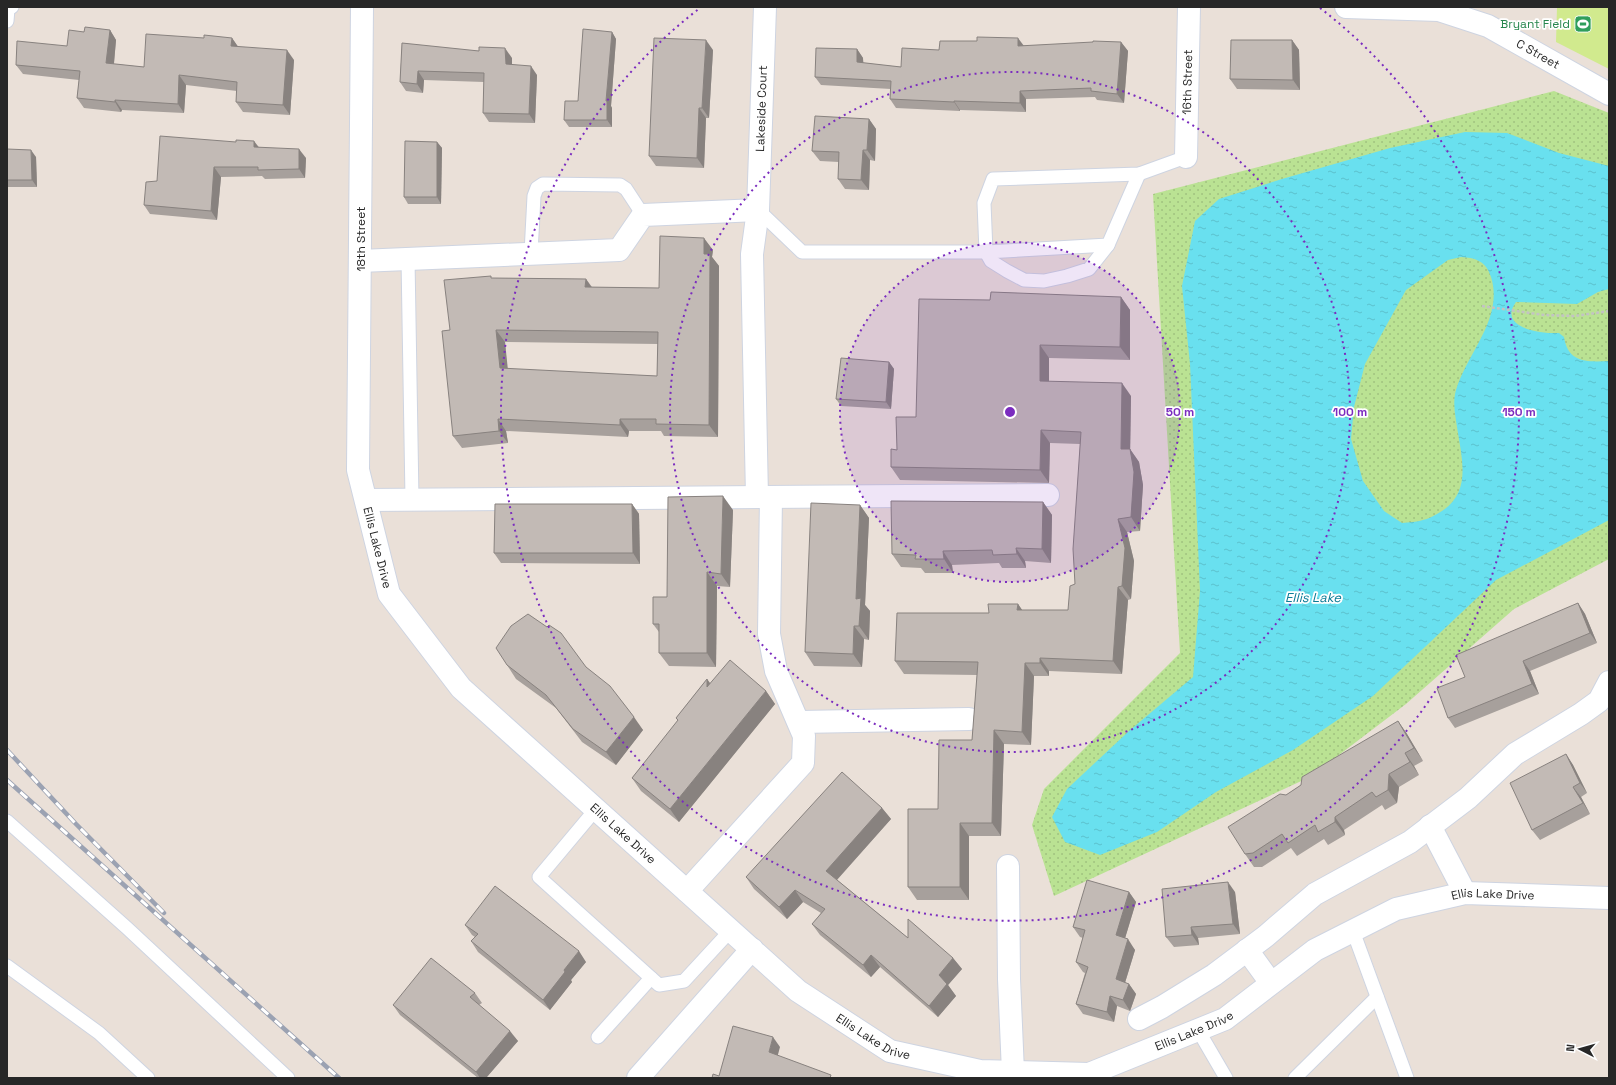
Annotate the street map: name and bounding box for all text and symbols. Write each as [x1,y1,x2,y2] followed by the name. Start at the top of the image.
[1573,14,1593,34] sports icon: Bryant Field
[1500,16,1570,32] place label: Bryant Field
[1513,36,1563,73] street label: C Street
[1179,49,1196,115] street label: 16th Street
[752,65,771,152] street label: Lakeside Court
[353,206,369,272] street label: 18th Street
[1166,404,1194,420] text: 50 m
[1333,404,1367,420] text: 100 m
[1502,404,1536,420] text: 150 m
[1003,405,1017,419] centre of rings
[359,505,395,590] street label: Ellis Lake Drive
[1285,589,1342,606] water label: Ellis Lake
[586,800,659,868] street label: Ellis Lake Drive
[1450,885,1535,904] street label: Ellis Lake Drive
[1152,1007,1237,1055] street label: Ellis Lake Drive
[833,1010,912,1063] street label: Ellis Lake Drive
[1560,1029,1600,1069] north arrow
[1563,1044,1577,1052] text: N

